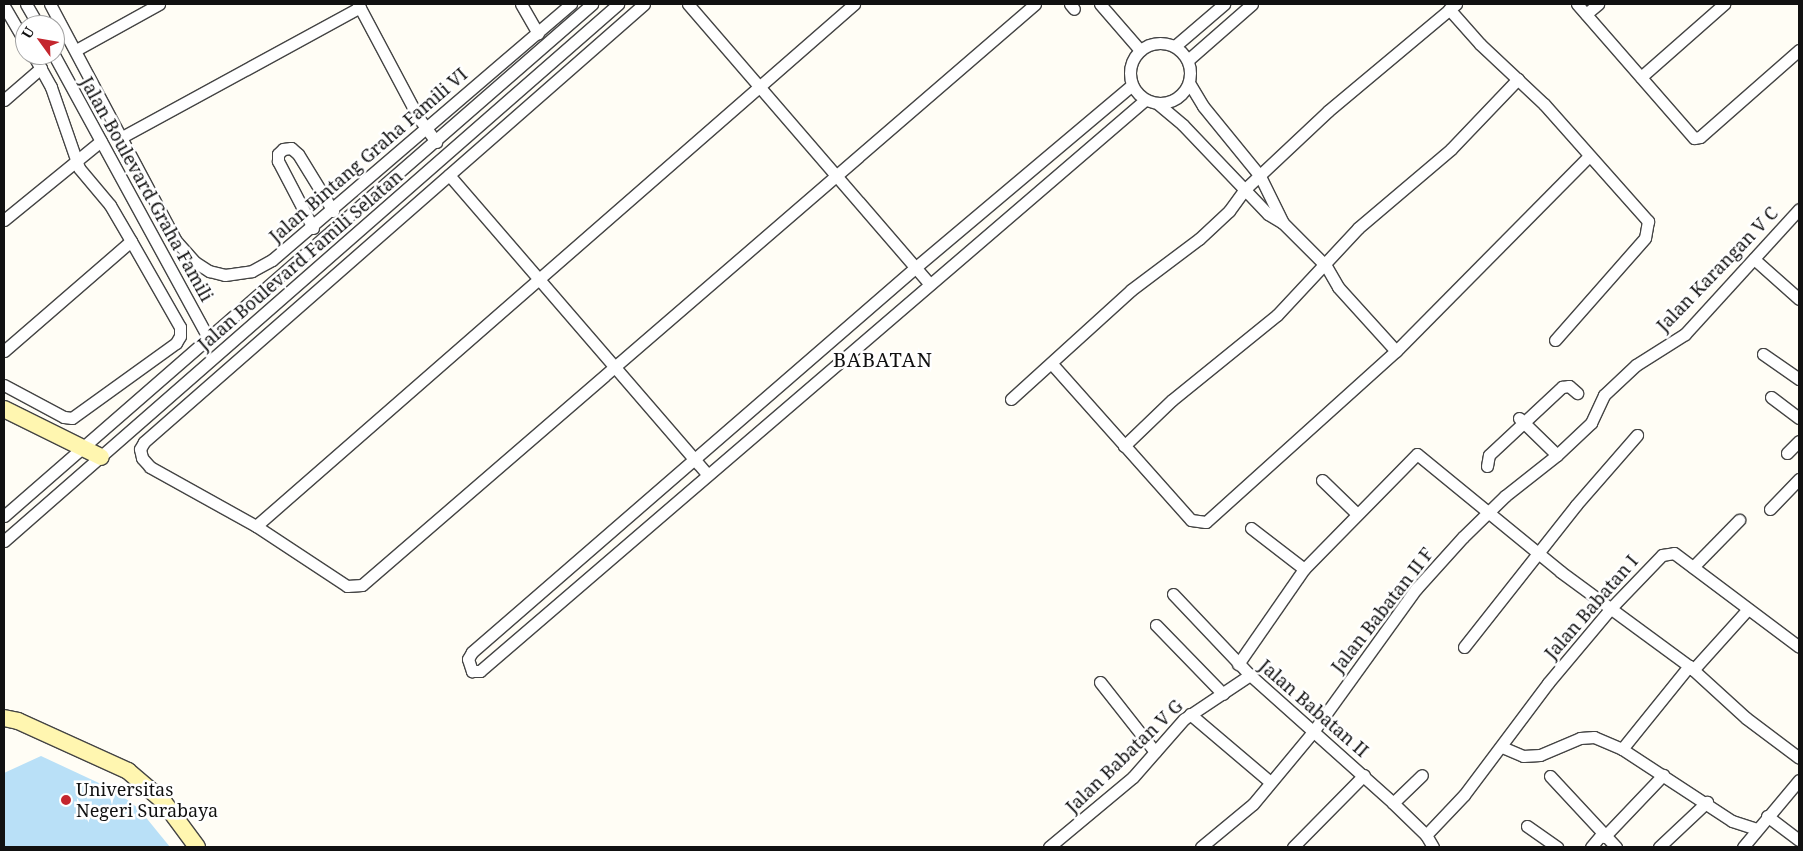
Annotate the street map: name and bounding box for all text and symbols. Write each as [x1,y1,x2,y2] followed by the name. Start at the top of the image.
[15,15,65,65] north arrow
[17,23,39,42] text: U
[265,63,471,247] street label: Jalan Bintang Graha Famili VI
[76,73,218,305] street label: Jalan Boulevard Graha Famili
[193,165,407,355] street label: Jalan Boulevard Famili Selatan
[1652,202,1782,336] street label: Jalan Karangan V C
[832,347,934,371] district label: BABATAN
[1326,543,1438,677] street label: Jalan Babatan II F
[1540,550,1642,664] street label: Jalan Babatan I
[1255,655,1373,761] street label: Jalan Babatan II
[1061,695,1187,817] street label: Jalan Babatan V G
[76,779,218,822] place label: Universitas Negeri Surabaya
[60,794,72,806] marker: Universitas Negeri Surabaya

